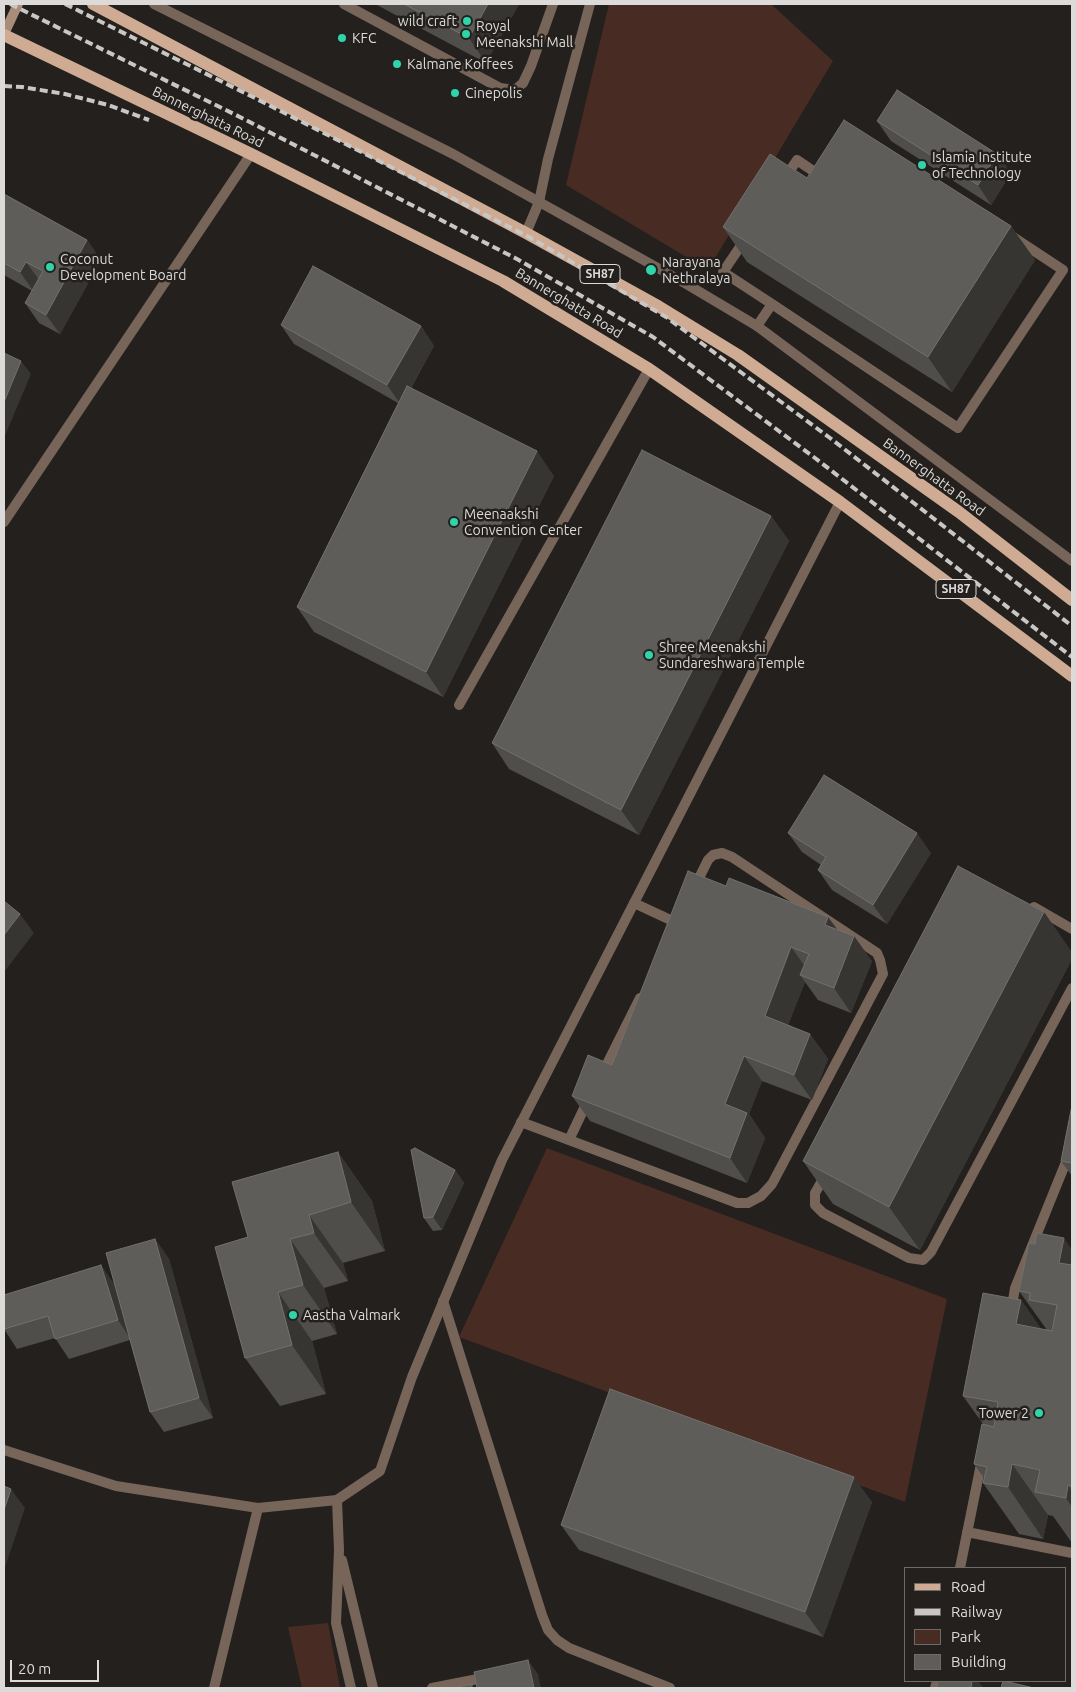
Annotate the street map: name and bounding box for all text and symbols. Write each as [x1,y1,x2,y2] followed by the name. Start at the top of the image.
[398,13,457,29] place label: wild craft
[461,15,473,27] marker: wild craft
[476,18,573,50] place label: Royal Meenakshi Mall
[460,28,472,40] marker: Royal Meenakshi Mall
[352,30,376,46] place label: KFC
[336,32,348,44] marker: KFC
[407,56,513,72] place label: Kalmane Koffees
[391,58,403,70] marker: Kalmane Koffees
[149,83,267,151] street label: Bannerghatta Road
[465,85,522,101] place label: Cinepolis
[449,87,461,99] marker: Cinepolis
[932,149,1032,182] place label: Islamia Institute of Technology
[916,159,928,171] marker: Islamia Institute of Technology
[60,251,186,284] place label: Coconut Development Board
[662,254,731,286] place label: Narayana Nethralaya
[44,261,56,273] marker: Coconut Development Board
[644,263,658,277] marker: Narayana Nethralaya
[512,264,626,342] street label: Bannerghatta Road
[580,264,620,284] road number: SH87
[880,434,988,520] street label: Bannerghatta Road
[464,506,582,538] place label: Meenaakshi Convention Center
[448,516,460,528] marker: Meenaakshi Convention Center
[936,580,976,598] road number: SH87
[659,639,805,672] place label: Shree Meenakshi Sundareshwara Temple
[643,649,655,661] marker: Shree Meenakshi Sundareshwara Temple
[303,1307,400,1323] place label: Aastha Valmark
[287,1309,299,1321] marker: Aastha Valmark
[979,1405,1029,1421] place label: Tower 2
[1033,1407,1045,1419] marker: Tower 2
[904,1567,1066,1682] legend
[951,1578,986,1595] text: Road
[951,1603,1002,1620] text: Railway
[951,1628,981,1645] text: Park
[12,1650,101,1682] scale bar
[951,1653,1006,1670] text: Building
[18,1660,51,1677] text: 20 m

